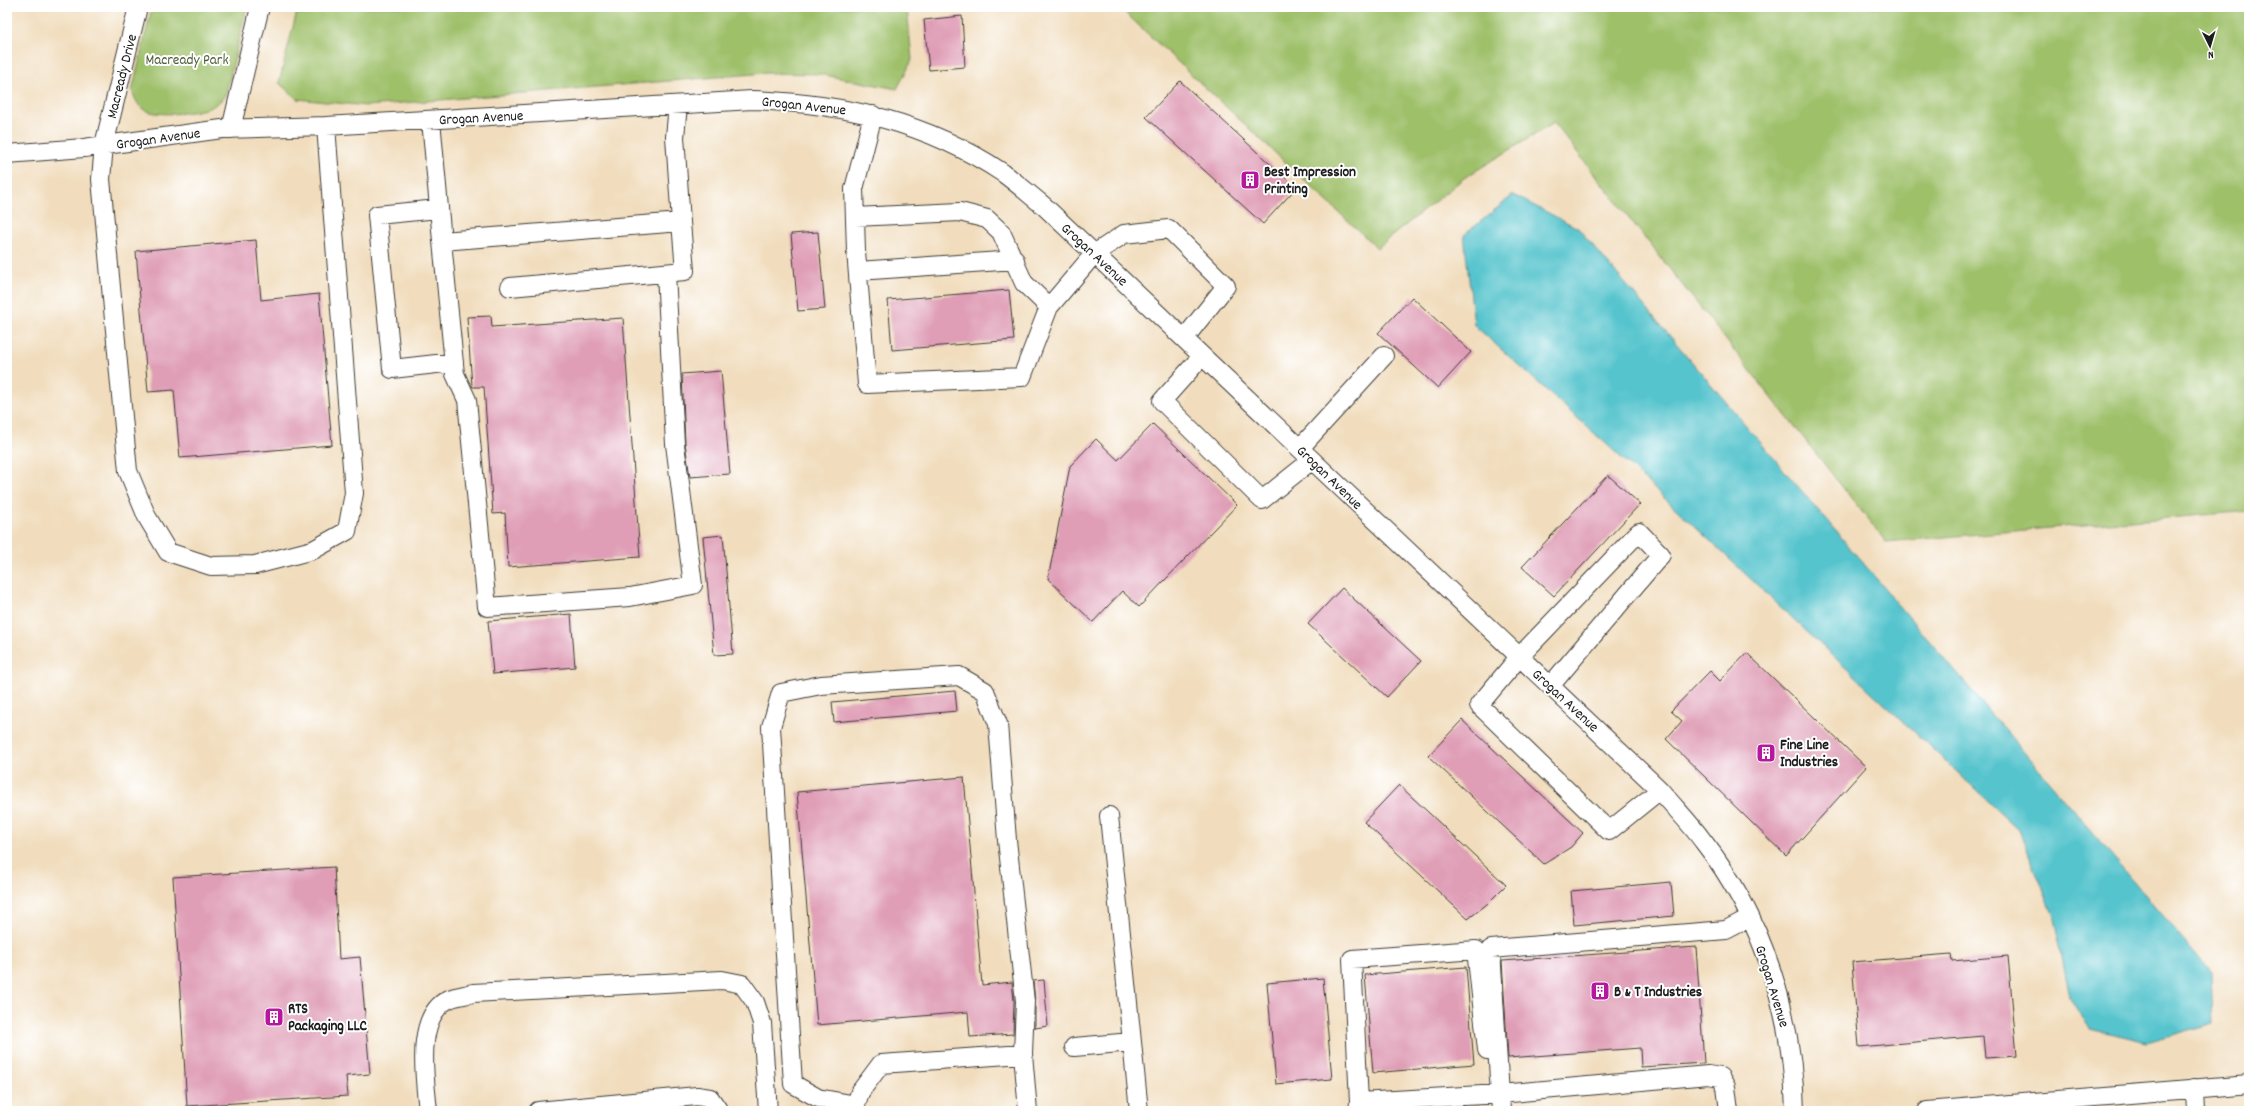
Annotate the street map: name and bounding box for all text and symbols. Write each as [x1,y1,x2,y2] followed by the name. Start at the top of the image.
[2190,26,2230,66] north arrow
[102,31,144,121] street label: Macready Drive
[2207,46,2214,62] text: N
[145,50,229,72] park label: Macready Park
[760,92,848,122] street label: Grogan Avenue
[438,106,524,132] street label: Grogan Avenue
[115,123,202,157] street label: Grogan Avenue
[1264,162,1356,201] place label: Best Impression Printing
[1239,169,1261,191] building icon: Best Impression Printing
[1055,218,1132,293] street label: Grogan Avenue
[1290,441,1367,516] street label: Grogan Avenue
[1526,664,1603,739] street label: Grogan Avenue
[1780,735,1838,774] place label: Fine Line Industries
[1755,742,1777,764] building icon: Fine Line Industries
[1748,943,1794,1031] street label: Grogan Avenue
[1589,980,1611,1002] building icon: B & T Industries
[1614,982,1702,1004] place label: B & T Industries
[288,999,368,1038] place label: RTS Packaging LLC
[263,1006,285,1028] building icon: RTS Packaging LLC

